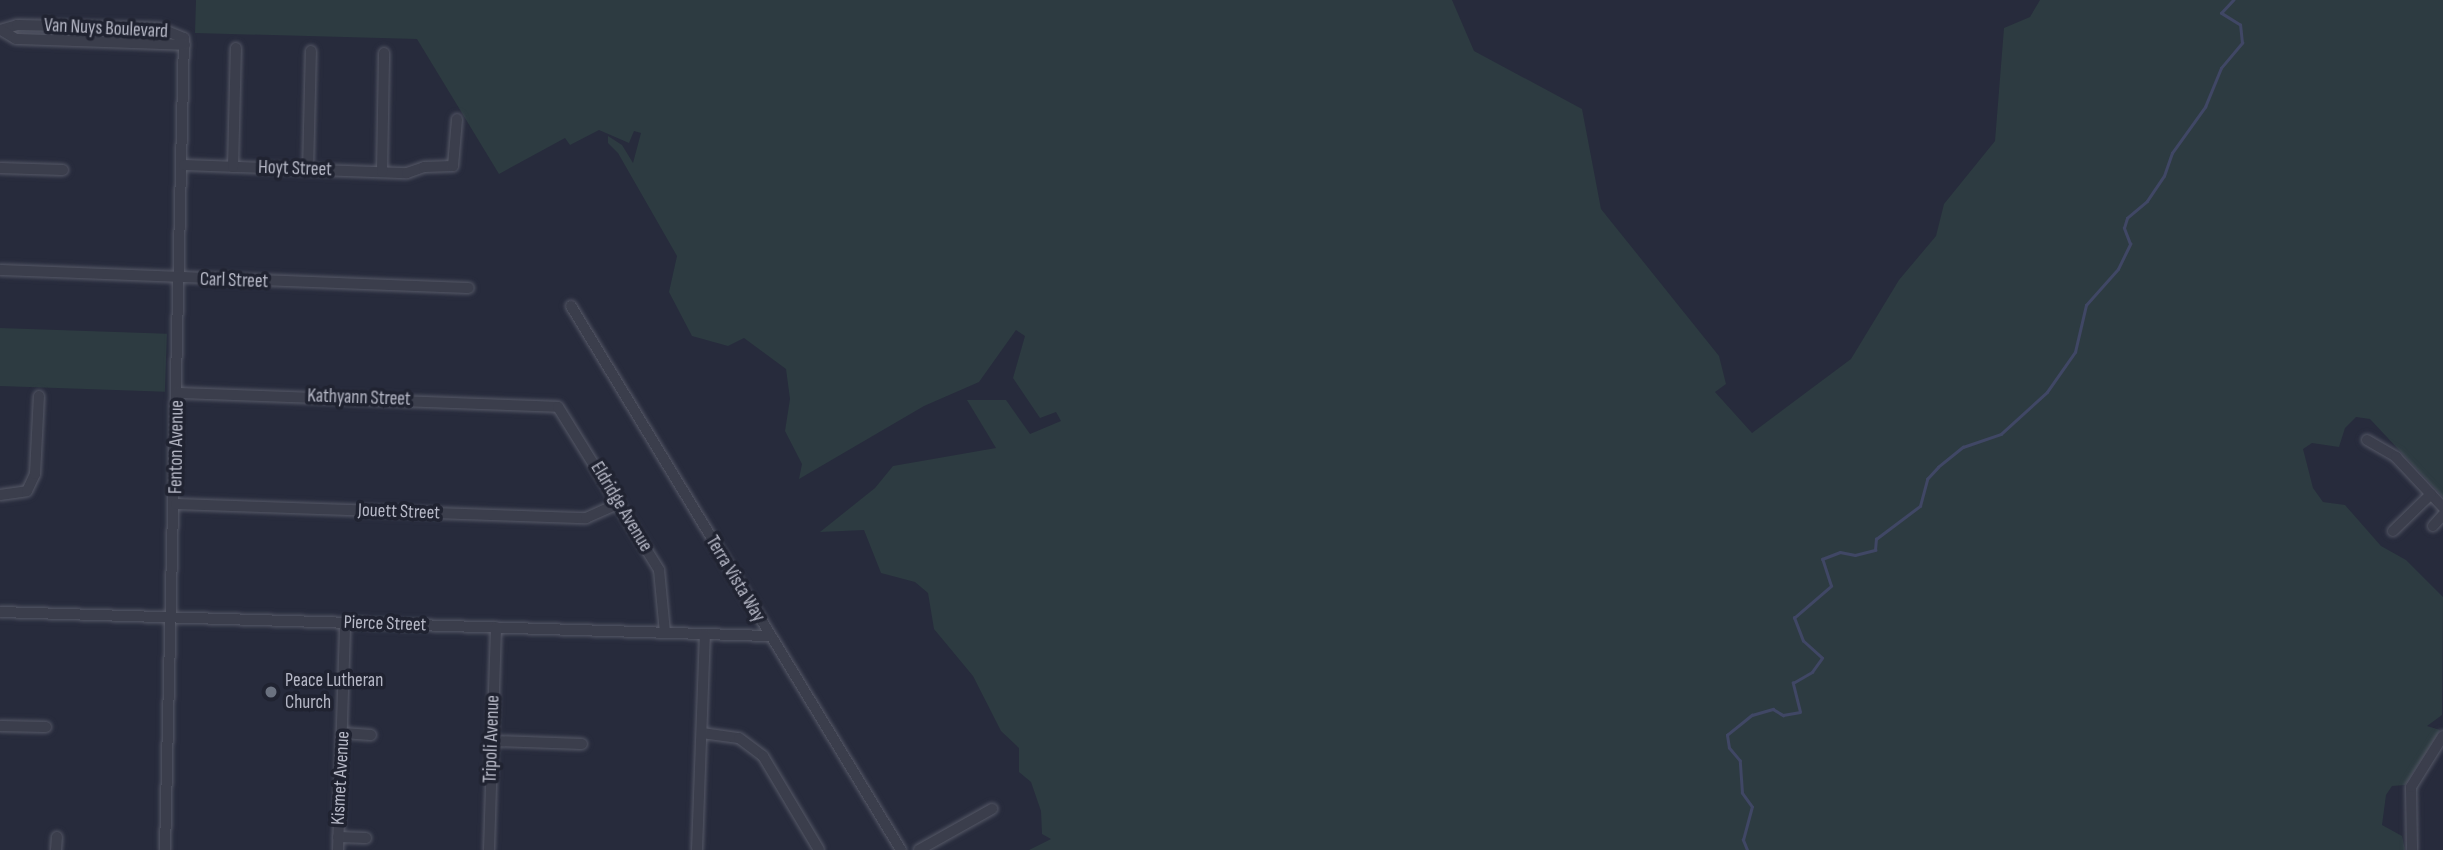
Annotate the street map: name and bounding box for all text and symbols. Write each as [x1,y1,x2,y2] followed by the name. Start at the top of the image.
[43,14,169,44] street label: Van Nuys Boulevard
[258,156,332,182] street label: Hoyt Street
[199,268,269,294] street label: Carl Street
[307,385,411,411] street label: Kathyann Street
[165,400,189,494] street label: Fenton Avenue
[585,458,657,556] street label: Eldridge Avenue
[358,499,440,525] street label: Jouett Street
[700,532,770,626] street label: Terra Vista Way
[343,611,427,637] street label: Pierce Street
[285,670,383,714] place label: Peace Lutheran Church
[263,684,279,700] marker: Peace Lutheran Church
[479,695,505,783] street label: Tripoli Avenue
[327,730,355,826] street label: Kismet Avenue

